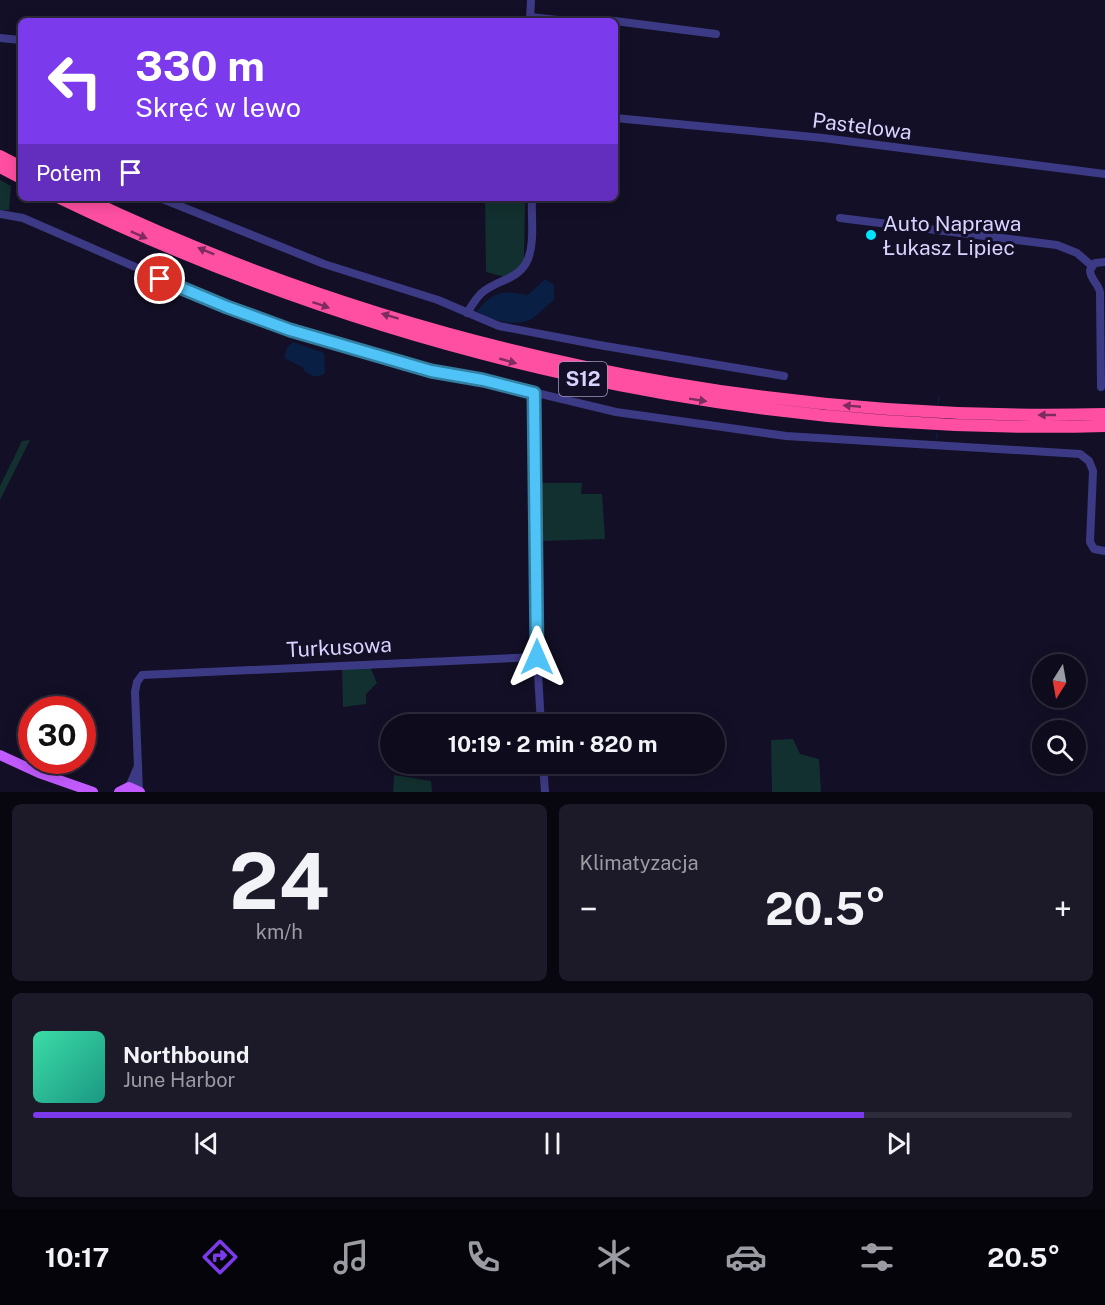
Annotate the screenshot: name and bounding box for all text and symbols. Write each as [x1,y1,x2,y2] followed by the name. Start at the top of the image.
[135,41,265,90] text: 330 m
[36,42,114,120] icon: left
[135,91,301,123] text: Skręć w lewo
[811,107,913,145] street label: Pastelowa
[114,156,147,189] icon: arrive
[36,160,102,186] text: Potem
[883,211,1021,260] place label: Auto Naprawa Łukasz Lipiec
[864,228,878,242] marker: Auto Naprawa Łukasz Lipiec
[130,231,148,240] one-way arrow
[197,246,215,255] one-way arrow
[134,253,185,304] pin
[143,262,176,295] icon: arrive
[312,301,330,311] one-way arrow
[381,311,399,320] one-way arrow
[499,357,517,366] one-way arrow
[559,362,607,396] road number: S12
[689,396,708,405] one-way arrow
[842,401,861,411] one-way arrow
[1037,410,1056,420] one-way arrow
[505,625,569,689] position arrow
[286,632,392,662] street label: Turkusowa
[1032,654,1086,708] north arrow
[1032,654,1086,774] map controls
[18,696,96,774] speed limit sign: 30
[1032,720,1086,774] button: search
[448,731,657,757] text: 10:19 · 2 min · 820 m
[229,835,330,927] text: 24
[580,851,699,875] text: Klimatyzacja
[765,882,886,935] text: 20.5°
[580,890,598,928] text: −
[1054,890,1072,928] text: +
[256,920,303,944] text: km/h
[123,1042,249,1068] text: Northbound
[123,1068,235,1092] text: June Harbor
[190,1127,223,1160] icon: previous
[536,1127,569,1160] icon: pause
[882,1127,915,1160] icon: next
[199,1236,241,1278] icon: directions
[330,1236,372,1278] icon: music
[462,1236,504,1278] icon: phone
[593,1236,635,1278] icon: climate
[725,1236,767,1278] icon: car
[856,1236,898,1278] icon: filters
[45,1241,109,1273] text: 10:17
[987,1241,1060,1273] text: 20.5°

